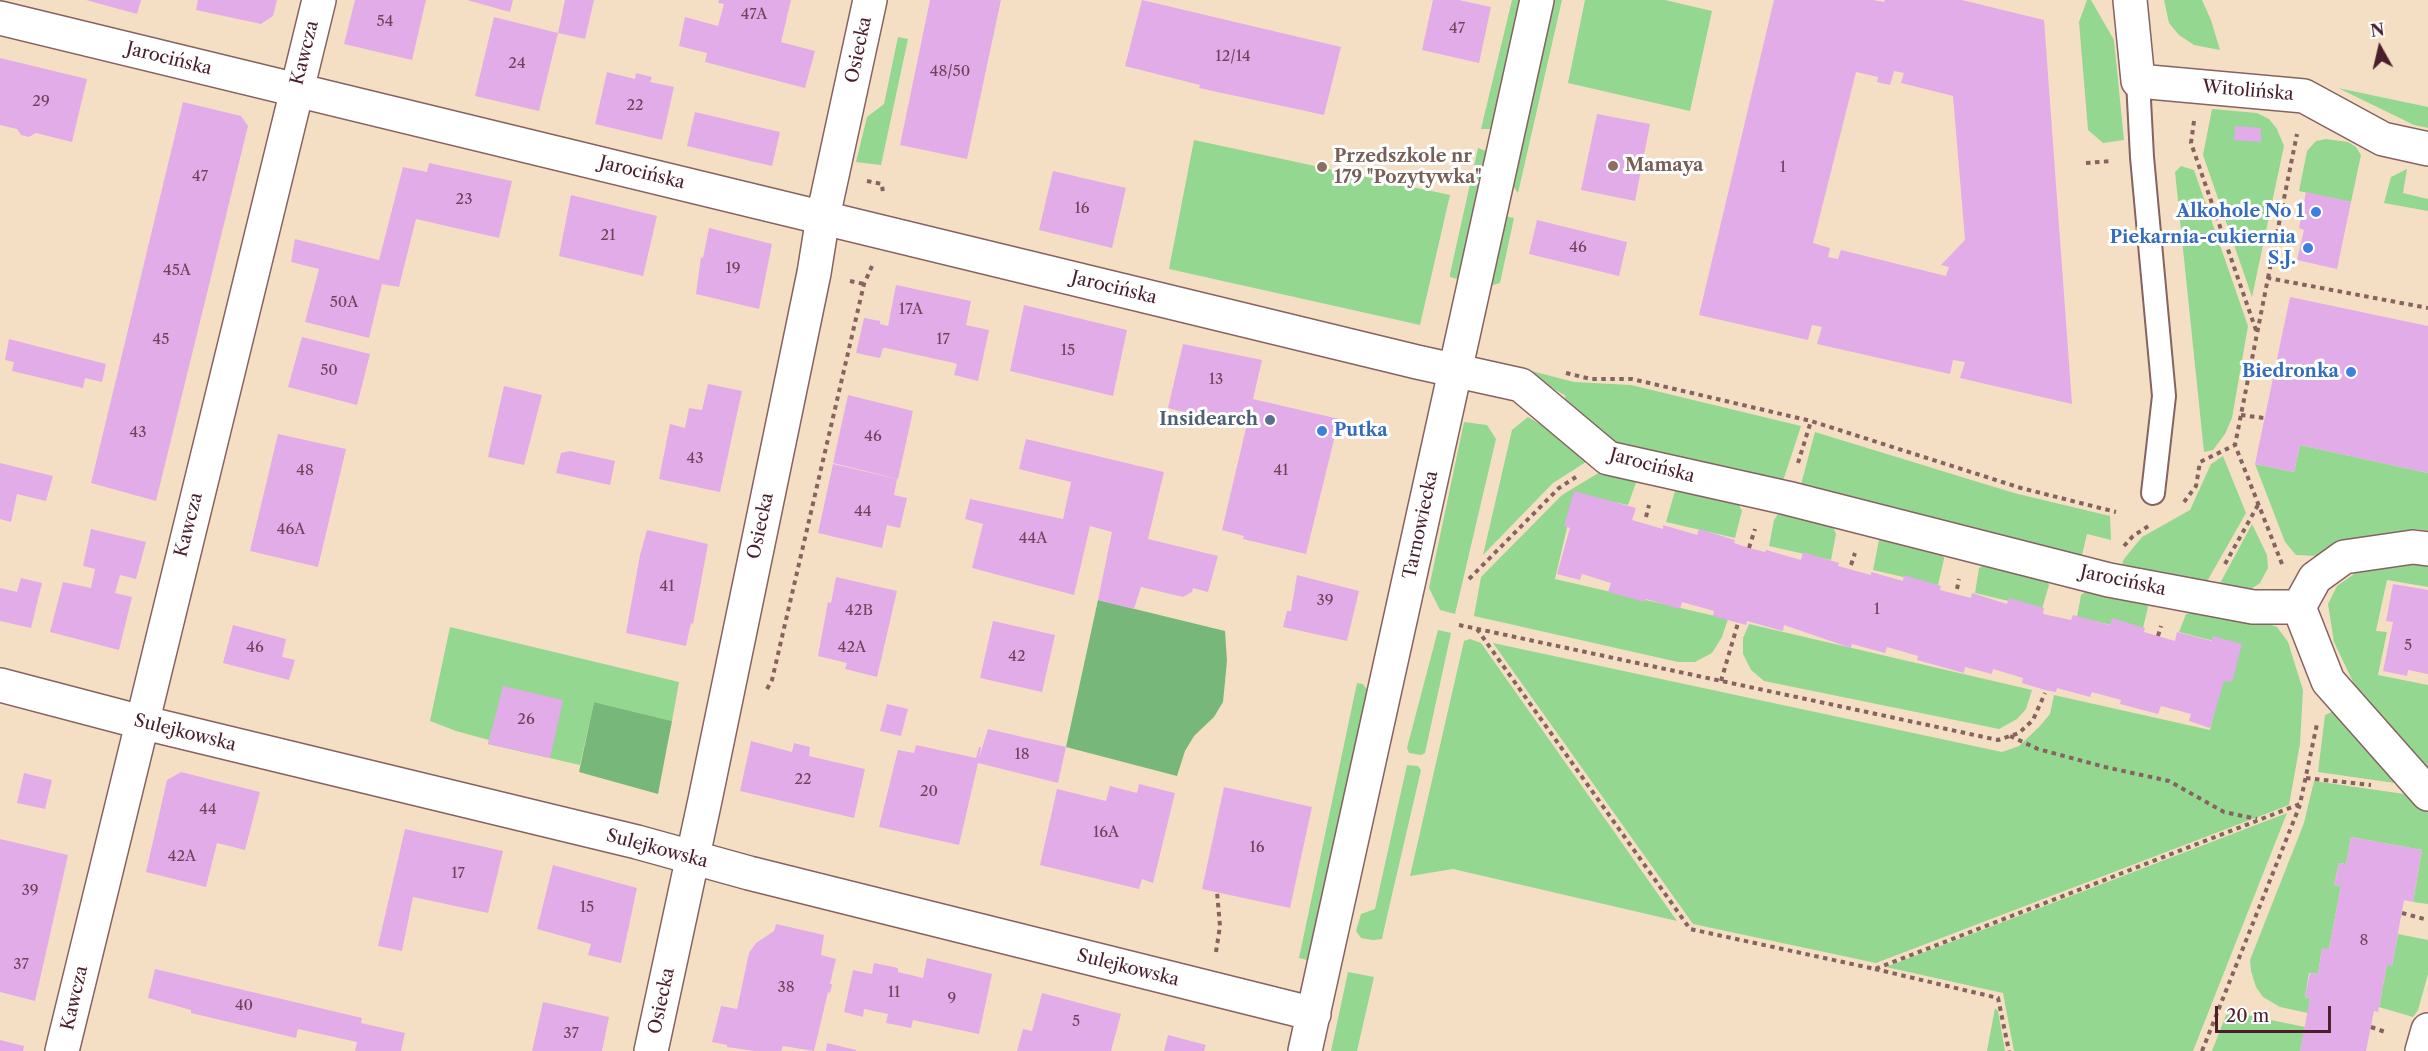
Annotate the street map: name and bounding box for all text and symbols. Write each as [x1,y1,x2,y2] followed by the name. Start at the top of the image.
[741,6,767,24] house number: 47A
[377,13,393,31] house number: 54
[841,15,877,85] street label: Osiecka
[2350,18,2410,78] north arrow
[287,19,323,87] street label: Kawcza
[2369,19,2386,41] text: N
[1449,20,1465,38] house number: 47
[124,38,214,80] street label: Jarocińska
[1215,48,1251,66] house number: 12/14
[508,55,526,73] house number: 24
[930,63,970,81] house number: 48/50
[2201,76,2295,106] street label: Witolińska
[32,93,50,111] house number: 29
[626,97,644,115] house number: 22
[1334,146,1482,188] place label: Przedszkole nr 179 "Pozytywka"
[597,152,687,194] street label: Jarocińska
[1625,155,1704,177] place label: Mamaya
[1606,159,1620,173] marker: Mamaya
[1780,159,1786,177] house number: 1
[1315,160,1329,174] marker: Przedszkole nr 179 "Pozytywka"
[192,168,208,186] house number: 47
[456,191,472,209] house number: 23
[1074,200,1090,218] house number: 16
[2176,201,2304,223] place label: Alkohole No 1
[2309,205,2323,219] marker: Alkohole No 1
[601,227,615,245] house number: 21
[2110,227,2296,270] place label: Piekarnia-cukiernia S.J.
[1569,239,1587,257] house number: 46
[2301,241,2315,255] marker: Piekarnia-cukiernia S.J.
[725,260,741,278] house number: 19
[163,262,191,280] house number: 45A
[1069,267,1159,309] street label: Jarocińska
[330,294,358,312] house number: 50A
[899,301,923,319] house number: 17A
[153,331,169,349] house number: 45
[936,331,950,349] house number: 17
[1061,342,1075,360] house number: 15
[2242,361,2339,383] place label: Biedronka
[320,362,338,380] house number: 50
[2344,365,2358,379] marker: Biedronka
[1209,371,1223,389] house number: 13
[1159,409,1258,431] place label: Insidearch
[1263,413,1277,427] marker: Insidearch
[1334,420,1388,442] place label: Putka
[130,424,146,442] house number: 43
[1315,424,1329,438] marker: Putka
[864,428,882,446] house number: 46
[1607,444,1697,488] street label: Jarocińska
[687,450,703,468] house number: 43
[296,462,314,480] house number: 48
[1274,462,1288,480] house number: 41
[1399,469,1443,581] street label: Tarnowiecka
[171,491,207,559] street label: Kawcza
[743,491,779,561] street label: Osiecka
[854,503,872,521] house number: 44
[277,521,305,539] house number: 46A
[1019,530,1047,548] house number: 44A
[2078,561,2168,601] street label: Jarocińska
[660,578,674,596] house number: 41
[1316,592,1334,610] house number: 39
[1874,601,1880,619] house number: 1
[845,602,873,620] house number: 42B
[2404,637,2412,655] house number: 5
[246,639,264,657] house number: 46
[838,639,866,657] house number: 42A
[1008,648,1026,666] house number: 42
[132,710,238,756] street label: Sulejkowska
[517,711,535,729] house number: 26
[1014,746,1030,764] house number: 18
[794,771,812,789] house number: 22
[920,783,938,801] house number: 20
[199,801,217,819] house number: 44
[1093,824,1119,842] house number: 16A
[604,825,710,873] street label: Sulejkowska
[1249,839,1265,857] house number: 16
[168,848,196,866] house number: 42A
[451,865,465,883] house number: 17
[21,882,39,900] house number: 39
[580,899,594,917] house number: 15
[2360,932,2368,950] house number: 8
[1075,945,1181,991] street label: Sulejkowska
[13,956,29,974] house number: 37
[57,964,93,1032] street label: Kawcza
[644,966,680,1036] street label: Osiecka
[777,979,795,997] house number: 38
[888,984,900,1002] house number: 11
[948,990,956,1008] house number: 9
[2218,994,2334,1032] scale bar
[235,997,253,1015] house number: 40
[2226,1005,2269,1027] text: 20 m
[1072,1013,1080,1031] house number: 5
[563,1025,579,1043] house number: 37

